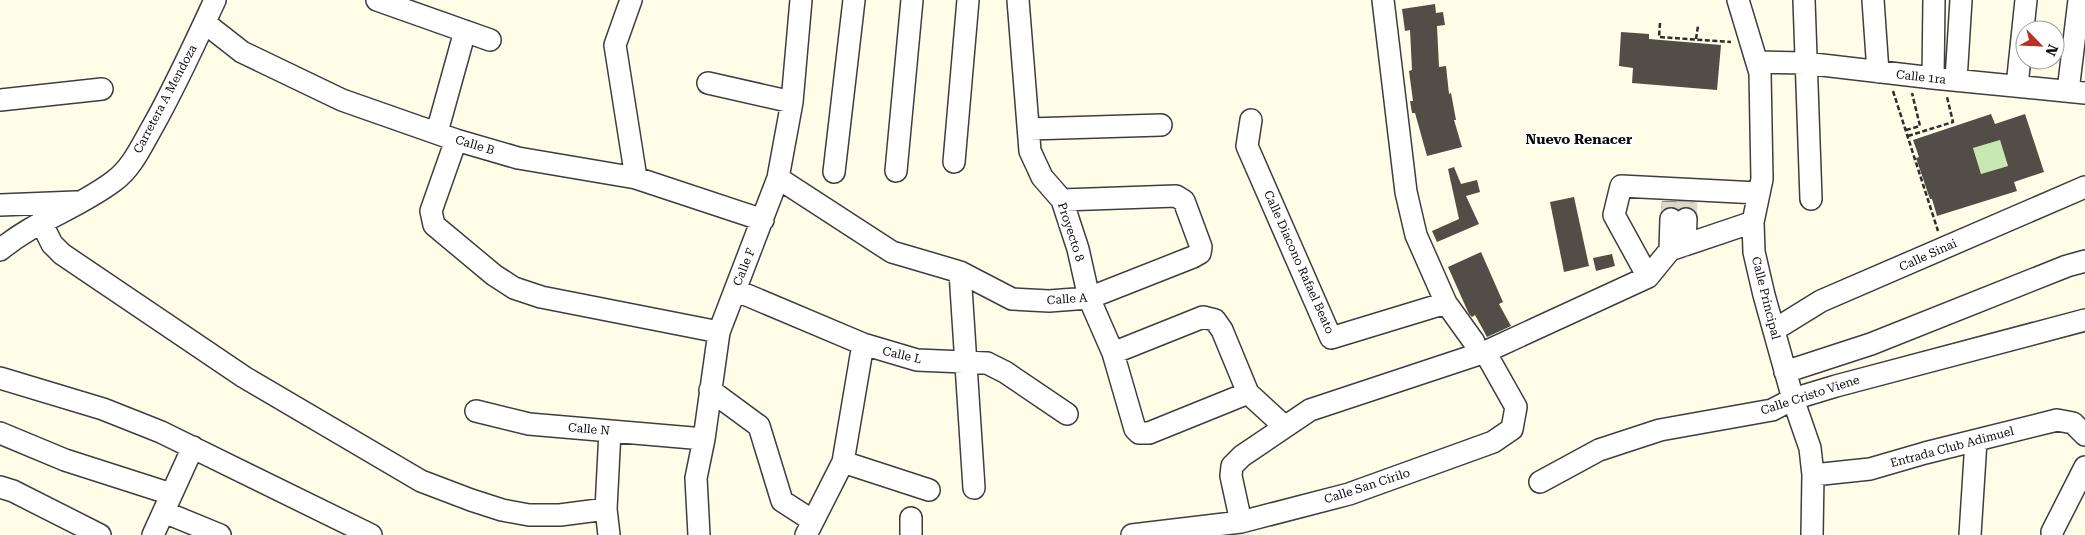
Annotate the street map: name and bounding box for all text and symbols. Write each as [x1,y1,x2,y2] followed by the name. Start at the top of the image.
[2015,20,2065,70] north arrow
[130,42,200,156] street label: Carretera A Mendoza
[2042,42,2061,59] text: N
[1895,67,1947,87] street label: Calle 1ra
[1526,131,1633,147] district label: Nuevo Renacer
[454,132,496,158] street label: Calle B
[1261,188,1337,336] street label: Calle Diacono Rafael Beato
[1055,201,1087,264] street label: Proyecto 8
[1897,236,1959,274] street label: Calle Sinai
[730,246,758,288] street label: Calle F
[1749,255,1783,341] street label: Calle Principal
[1046,291,1088,307] street label: Calle A
[881,344,923,366] street label: Calle L
[1759,372,1862,418] street label: Calle Cristo Viene
[568,420,611,438] street label: Calle N
[1889,424,2016,470] street label: Entrada Club Adimuel
[1322,466,1412,506] street label: Calle San Cirilo

